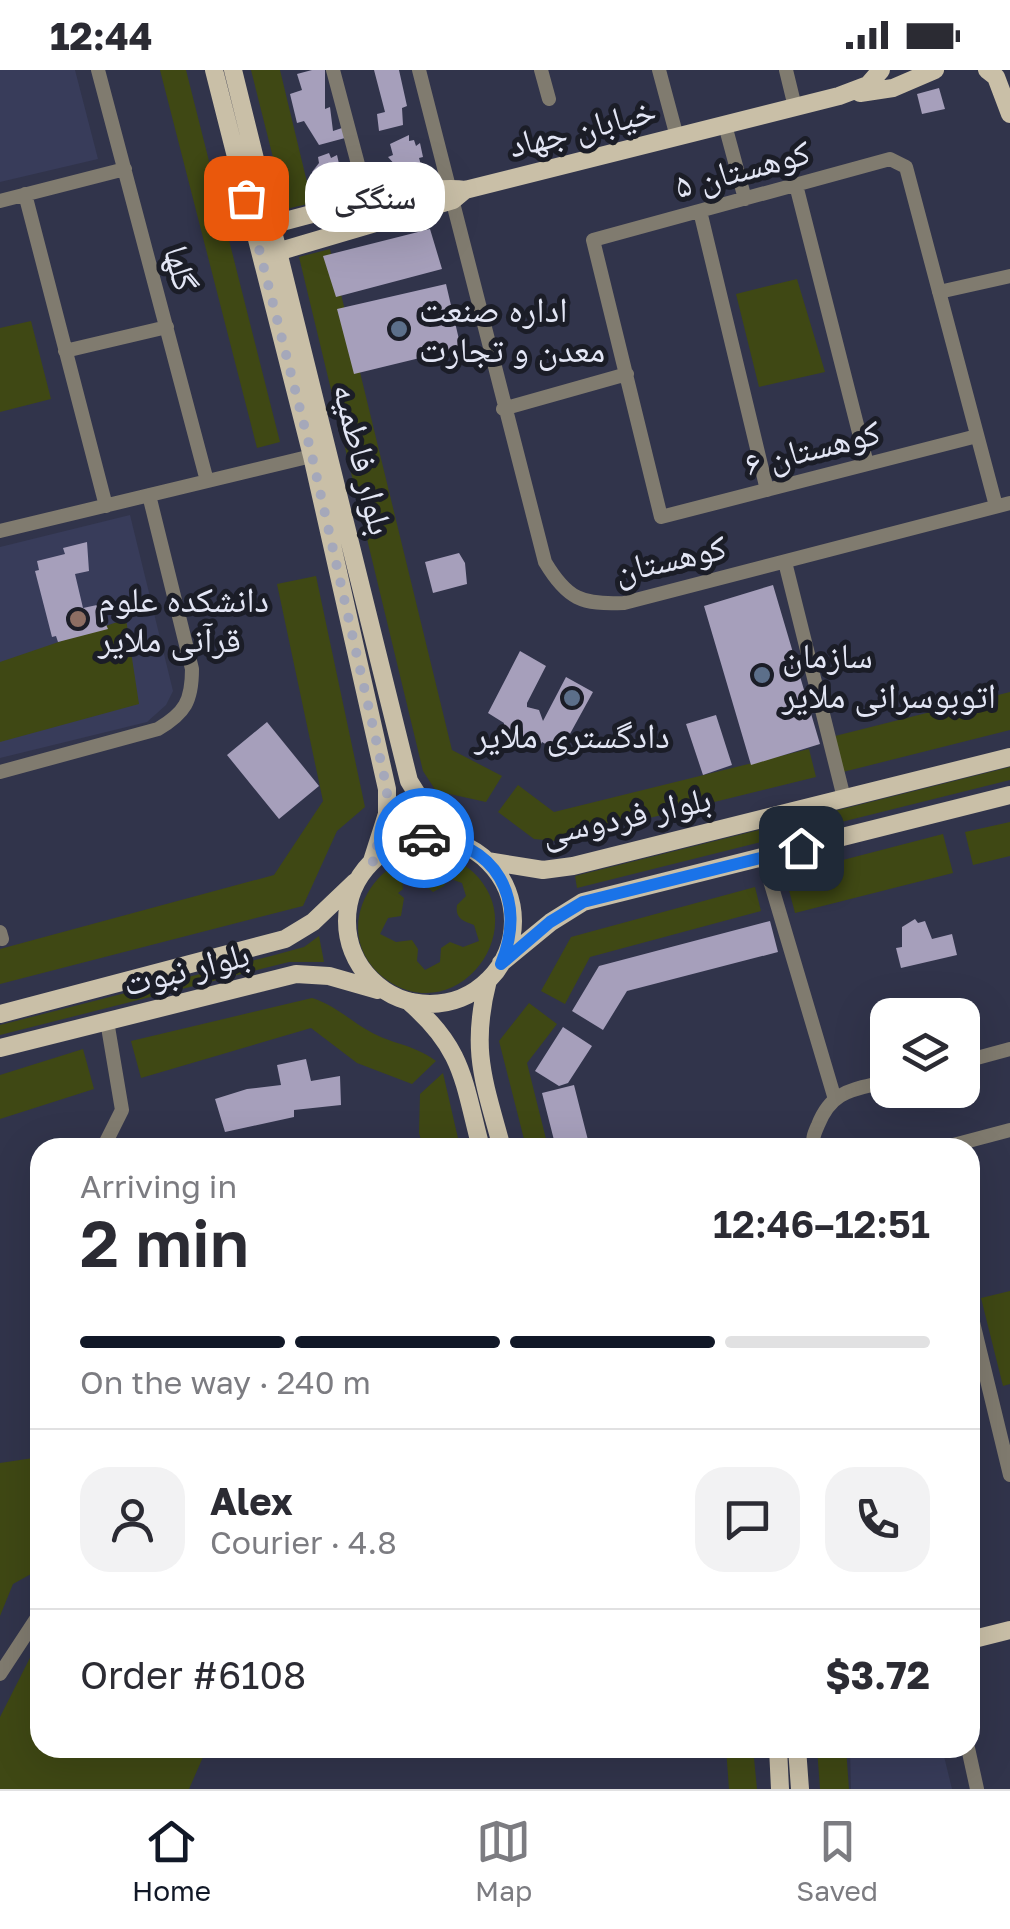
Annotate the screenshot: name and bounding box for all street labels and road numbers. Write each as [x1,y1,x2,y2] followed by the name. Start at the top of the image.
[504,88,660,167] street label: خیابان جهاد
[670,130,815,207] street label: کوهستان ۵
[156,241,208,295] street label: گلها
[325,379,403,539] street label: بلوار فاطمیه
[740,410,884,485] street label: کوهستان ۶
[610,525,730,592] street label: کوهستان
[538,777,715,854] street label: بلوار فردوسی
[119,932,253,1004] street label: بلوار نبوت

